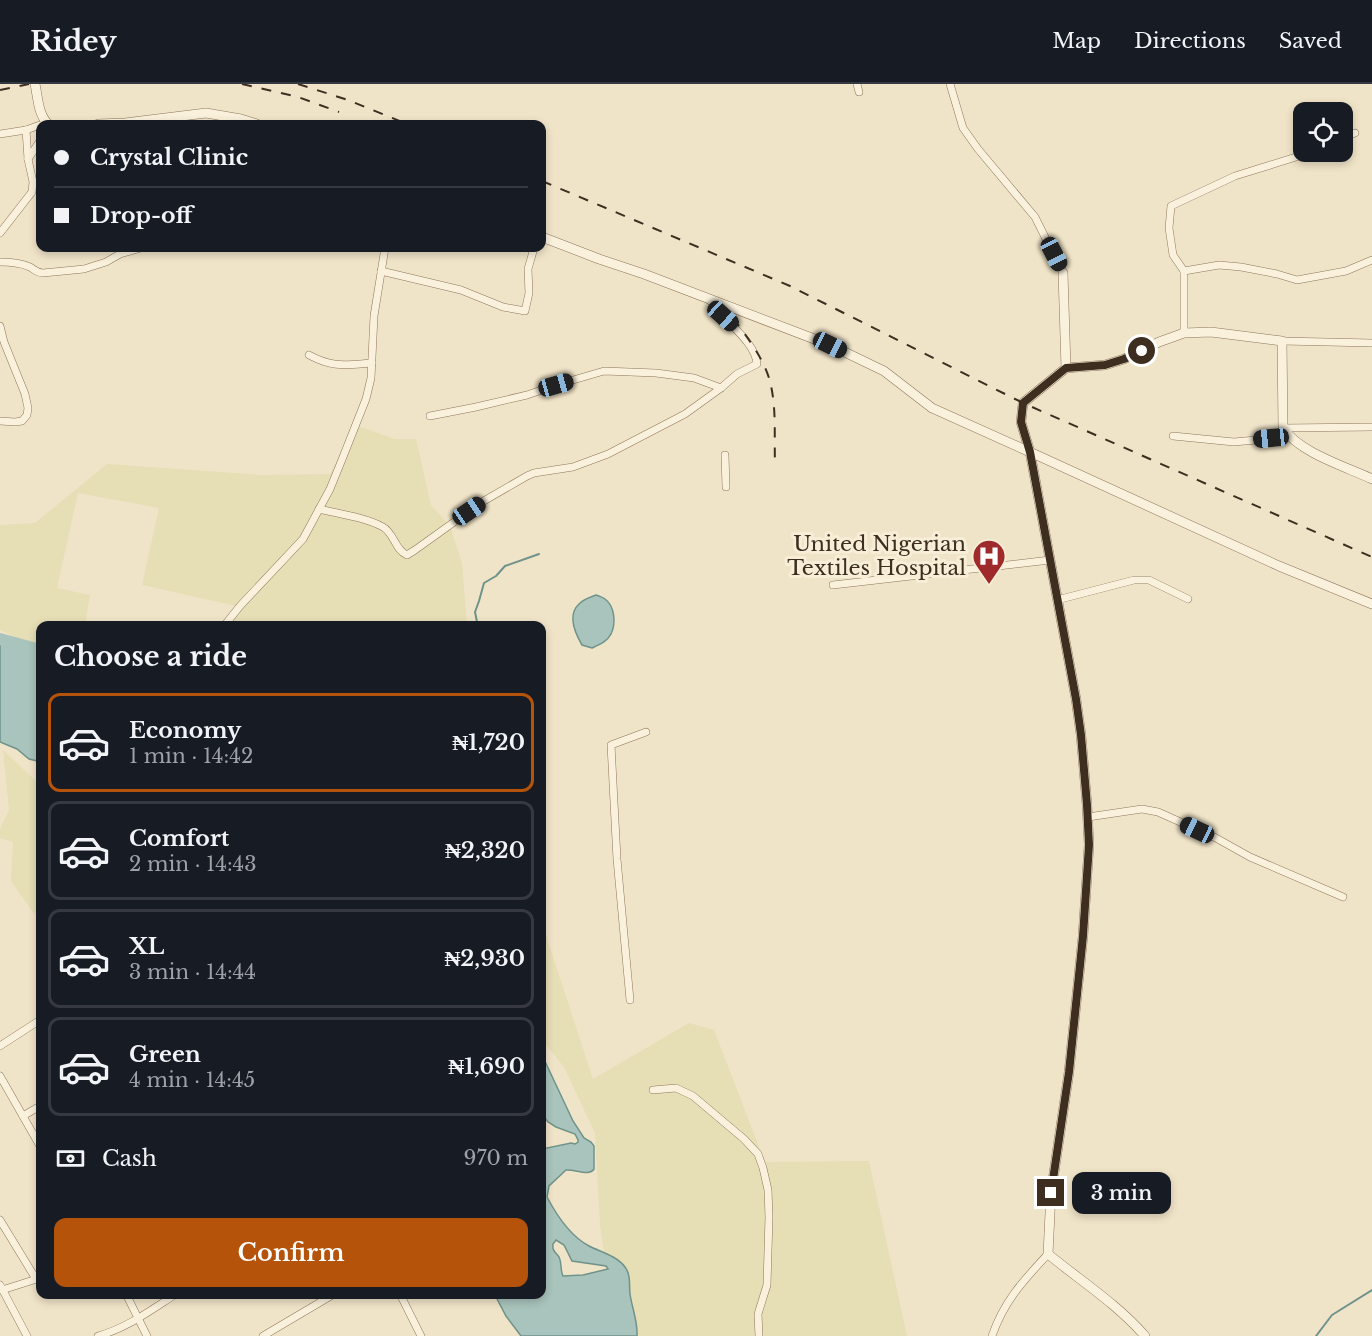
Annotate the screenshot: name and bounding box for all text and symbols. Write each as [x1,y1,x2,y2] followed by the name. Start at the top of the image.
[30,24,116,59] text: Ridey
[1052,28,1101,54] text: Map
[1134,28,1246,54] text: Directions
[1279,28,1342,54] text: Saved
[1293,102,1353,162] map controls
[1293,102,1353,162] button: locate
[90,144,248,171] text: Crystal Clinic
[90,202,192,229] text: Drop-off
[1038,234,1070,274] car
[704,297,742,335] car
[810,329,850,361] car
[1128,337,1155,364] route start
[536,371,576,399] car
[1252,427,1290,449] car
[449,493,489,529] car
[787,531,966,581] place label: United Nigerian Textiles Hospital
[971,538,1007,585] hospital icon: United Nigerian Textiles Hospital
[54,640,247,673] text: Choose a ride
[57,716,111,770] icon: car
[129,717,241,744] text: Economy
[452,729,525,756] text: ₦1,720
[129,744,253,768] text: 1 min · 14:42
[1177,814,1217,846] car
[57,824,111,878] icon: car
[129,825,229,852] text: Comfort
[445,837,525,864] text: ₦2,320
[129,852,257,876] text: 2 min · 14:43
[57,932,111,986] icon: car
[129,933,164,960] text: XL
[444,945,525,972] text: ₦2,930
[129,960,256,984] text: 3 min · 14:44
[57,1040,111,1094] icon: car
[129,1041,201,1068] text: Green
[448,1053,525,1080] text: ₦1,690
[129,1068,255,1092] text: 4 min · 14:45
[54,1142,87,1175] icon: cash
[102,1145,157,1172] text: Cash
[464,1146,528,1170] text: 970 m
[1072,1172,1171,1214] callout: 3 min
[1037,1179,1064,1206] route end
[1091,1181,1152,1205] text: 3 min
[54,1218,528,1287] button: Confirm

